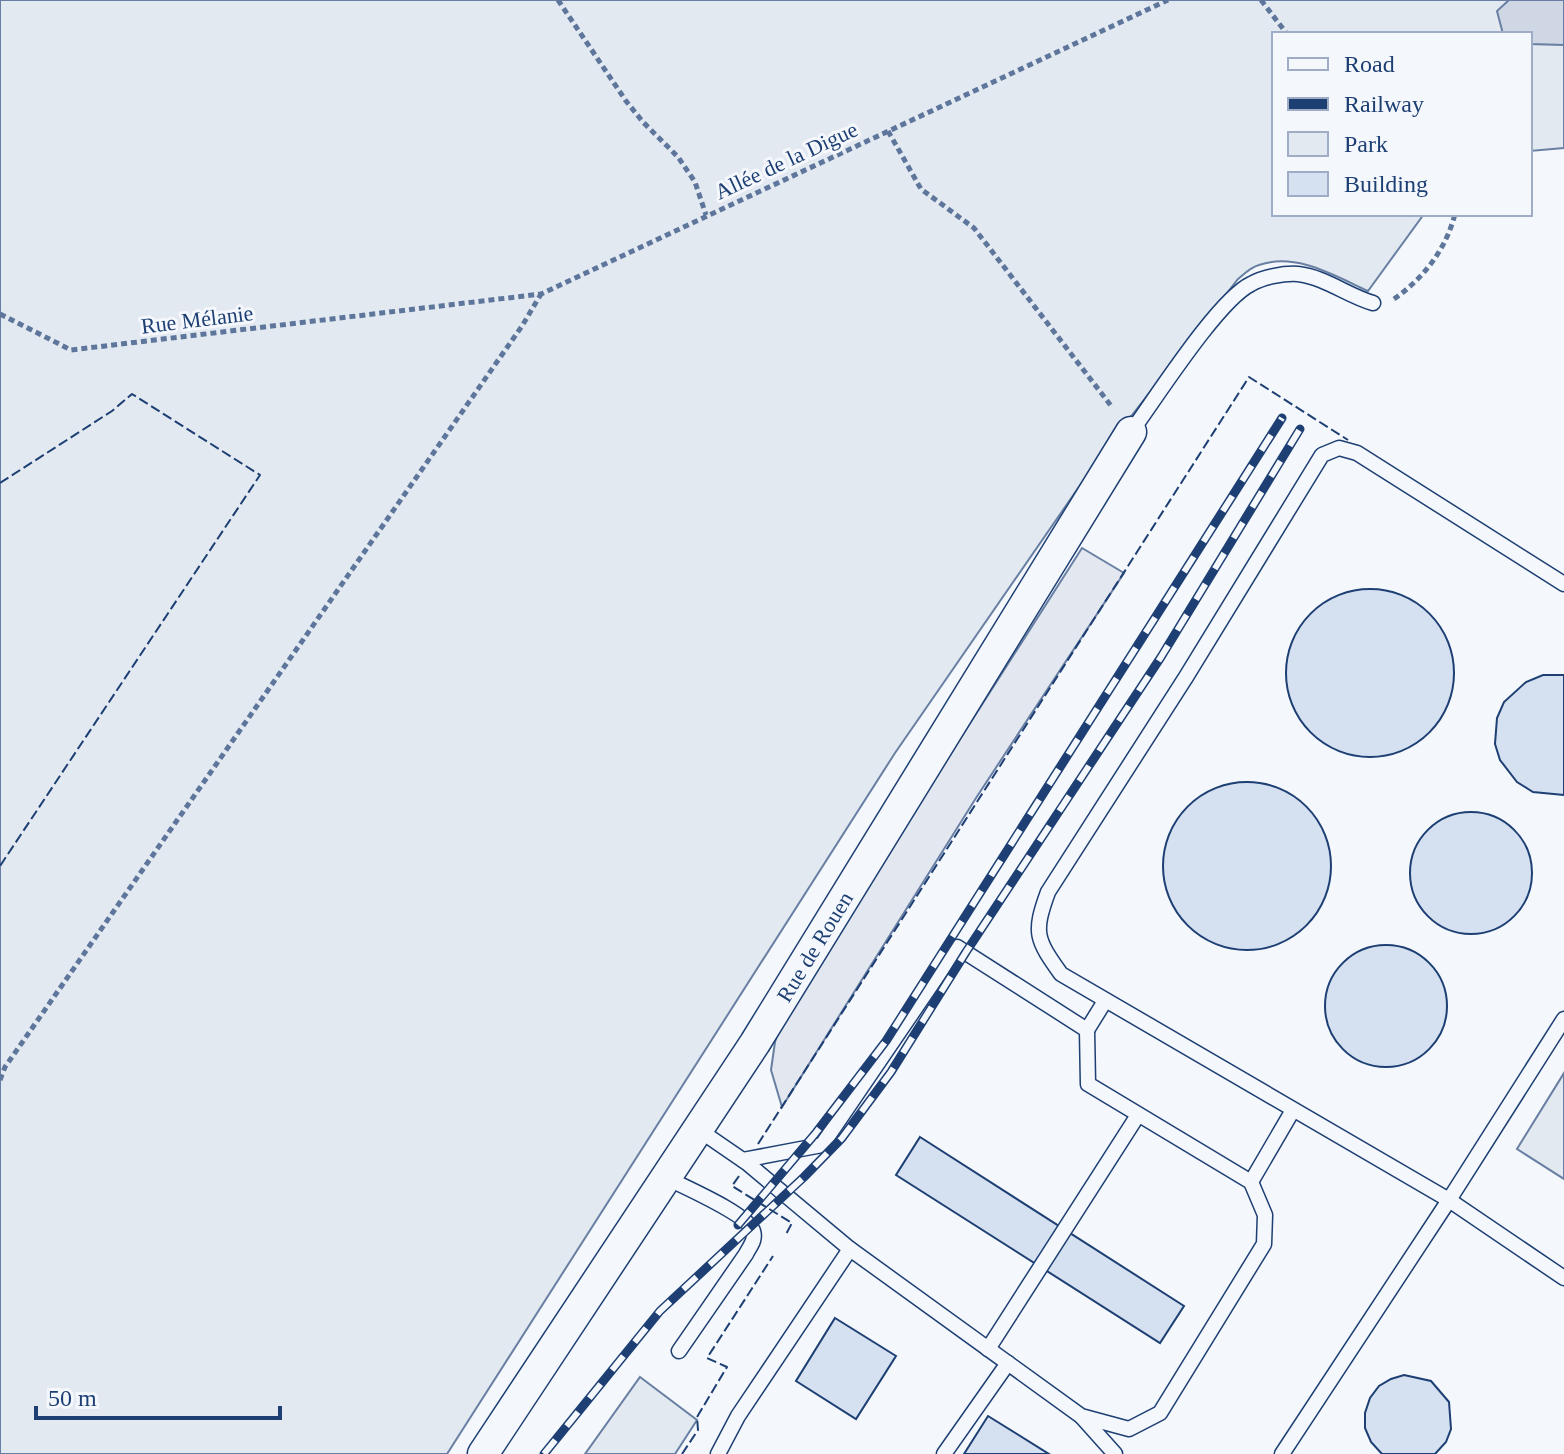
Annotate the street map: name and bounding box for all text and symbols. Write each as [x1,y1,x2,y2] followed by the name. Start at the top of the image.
[1272,32,1532,216] legend
[1344,51,1395,77] text: Road
[1344,91,1424,117] text: Railway
[711,116,862,204] street label: Allée de la Digue
[1344,131,1388,157] text: Park
[1344,171,1428,197] text: Building
[139,300,255,339] street label: Rue Mélanie
[771,887,858,1007] street label: Rue de Rouen
[36,1370,280,1420] scale bar
[48,1385,97,1411] text: 50 m

